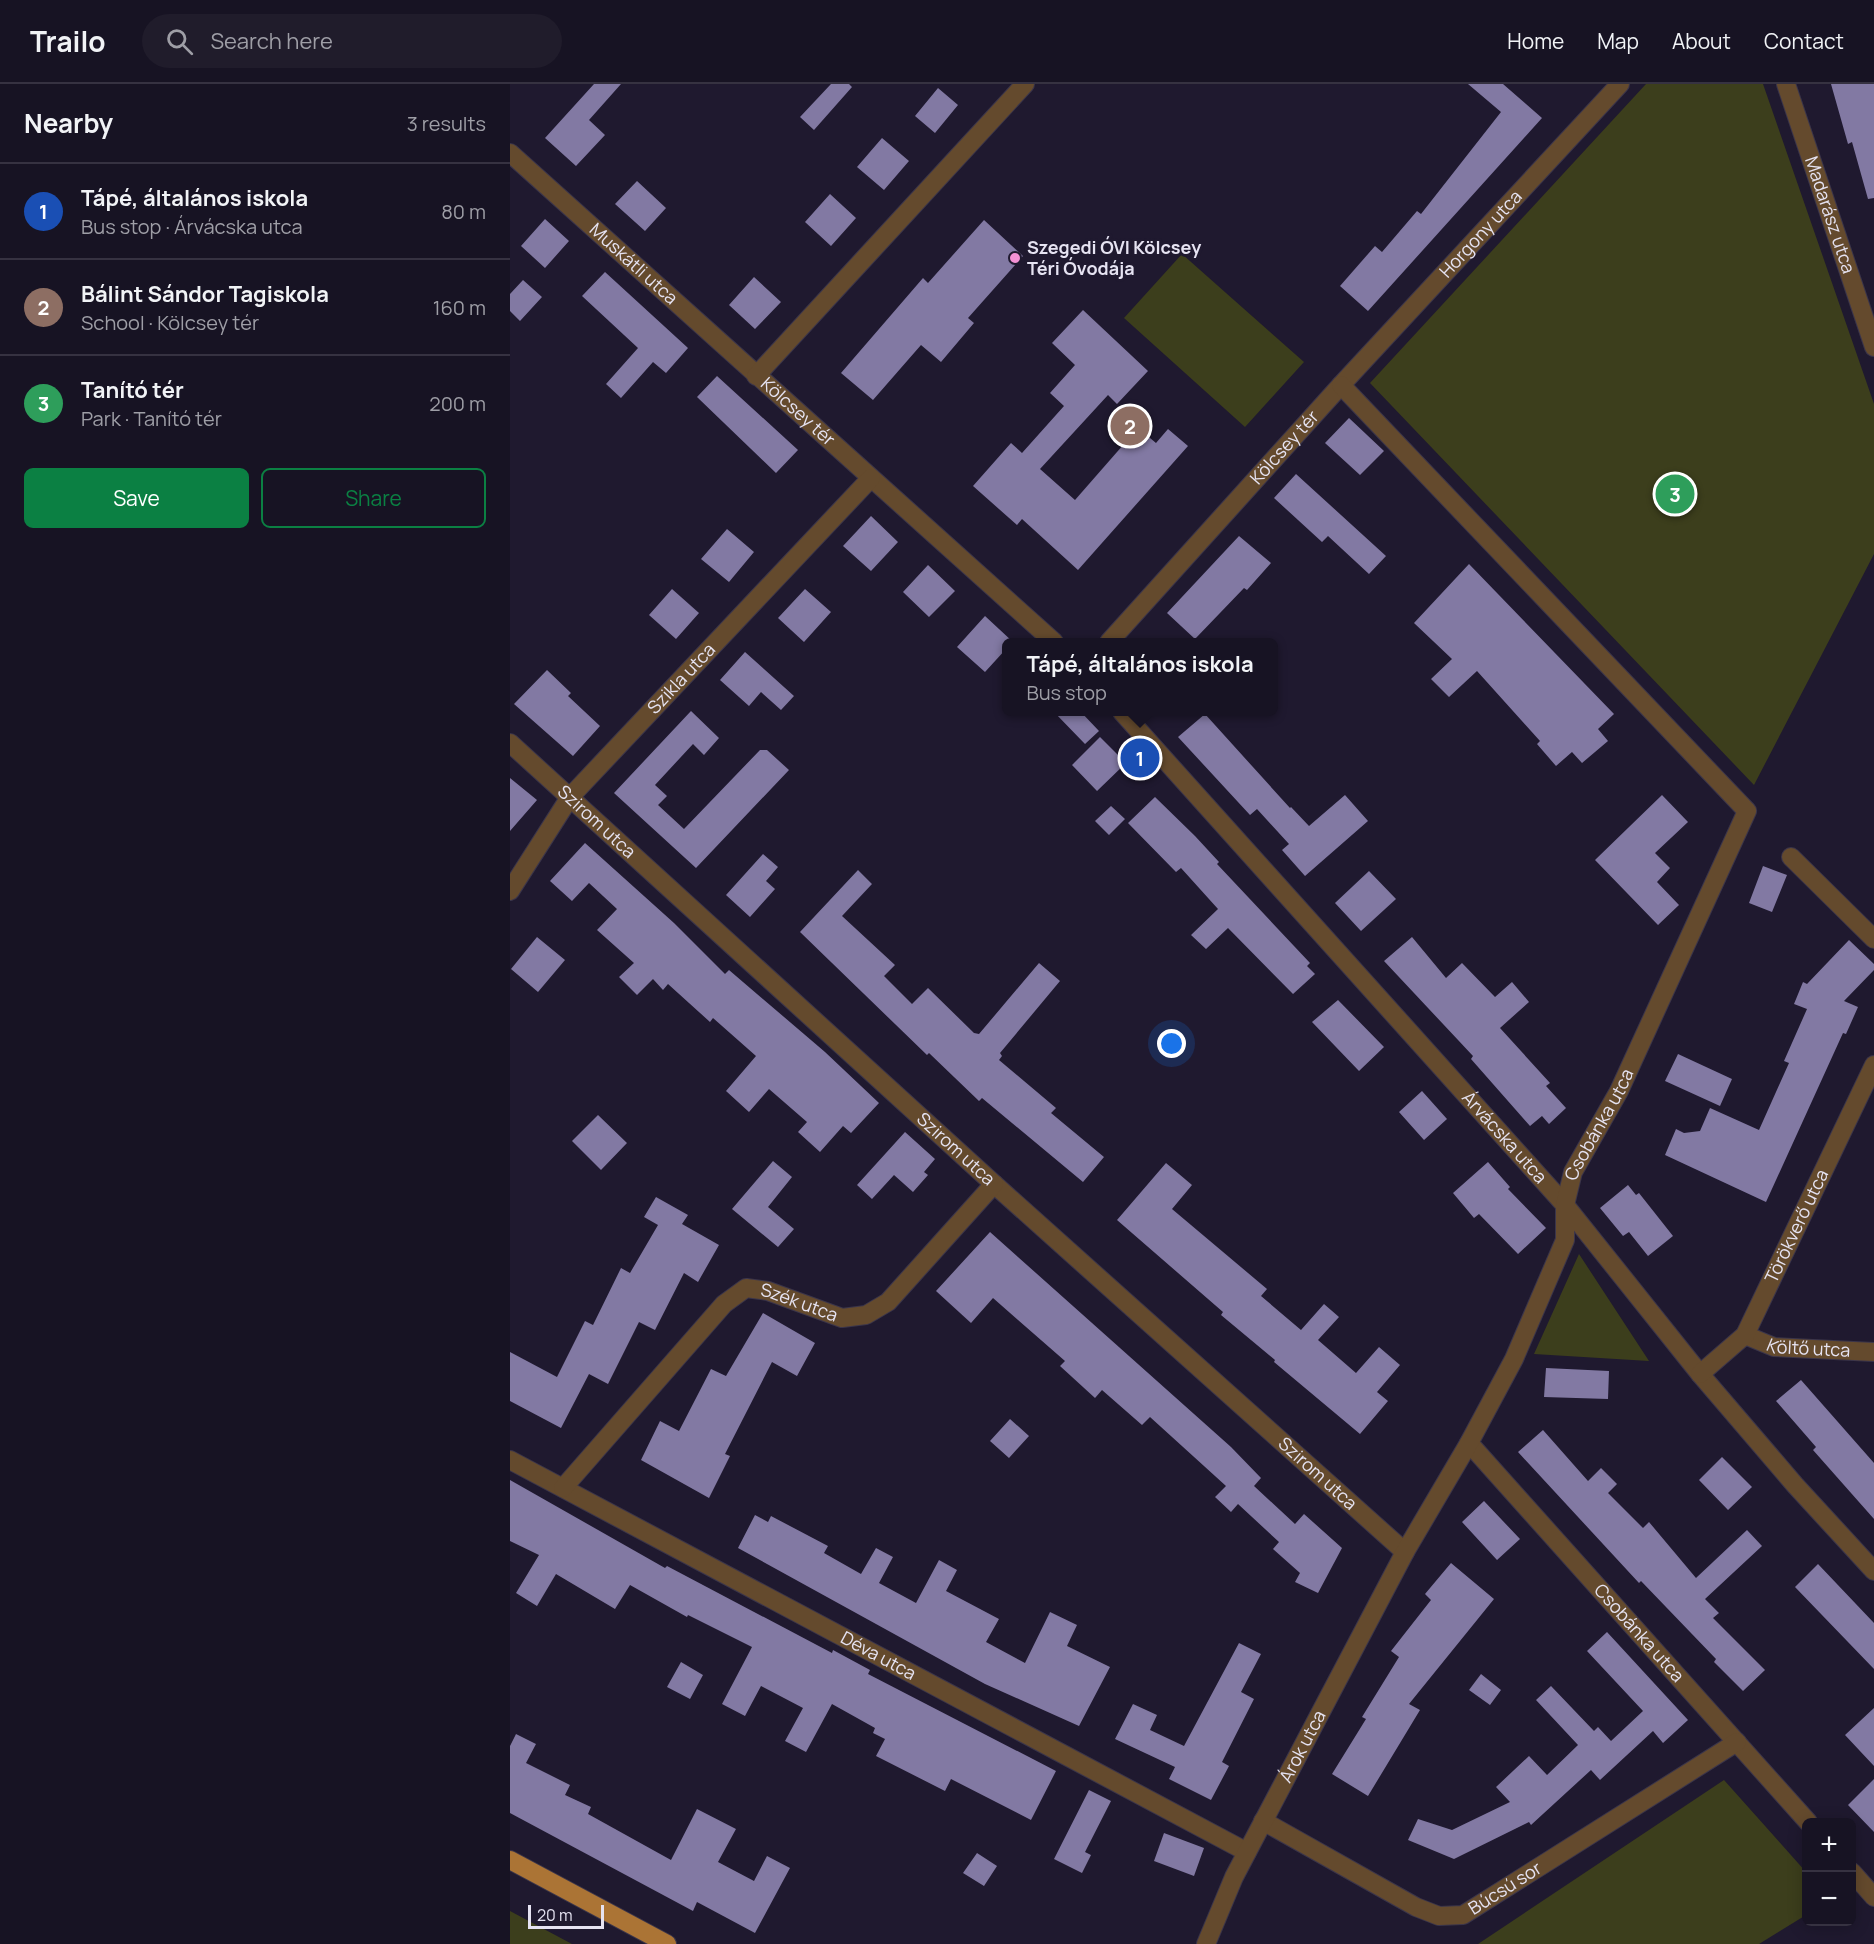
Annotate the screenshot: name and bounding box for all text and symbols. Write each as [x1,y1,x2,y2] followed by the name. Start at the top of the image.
[142,14,562,68] search box
[30,22,106,60] text: Trailo
[163,25,196,58] icon: search
[211,26,333,56] text: Search here
[1507,27,1564,55] text: Home
[1597,27,1639,55] text: Map
[1672,27,1731,55] text: About
[1764,27,1844,55] text: Contact
[24,105,113,141] text: Nearby
[407,110,486,137] text: 3 results
[1800,153,1861,276] street label: Madarász utca
[81,183,308,213] text: Tápé, általános iskola
[1433,184,1527,282] street label: Horgony utca
[39,198,48,225] text: 1
[441,198,486,225] text: 80 m
[81,213,303,240] text: Bus stop · Árvácska utca
[585,217,683,309] street label: Muskátli utca
[1027,235,1201,280] place label: Szegedi ÓVI Kölcsey Téri Óvodája
[1008,251,1022,265] marker: Szegedi ÓVI Kölcsey Téri Óvodája
[81,279,329,309] text: Bálint Sándor Tagiskola
[38,294,49,321] text: 2
[433,294,486,321] text: 160 m
[81,309,259,336] text: School · Kölcsey tér
[756,371,841,451] street label: Kölcsey tér
[81,375,184,405] text: Tanító tér
[38,390,49,417] text: 3
[429,390,486,417] text: 200 m
[1110,404,1150,448] pin: 2
[1244,404,1324,489] street label: Kölcsey tér
[81,405,222,432] text: Park · Tanító tér
[24,468,249,528] button: Save
[261,468,486,528] button: Share
[1656,472,1694,516] pin: 3
[641,638,720,719] street label: Szikla utca
[1002,638,1278,716] popup
[1026,649,1254,679] text: Tápé, általános iskola
[1026,679,1107,706] text: Bus stop
[1120,736,1160,780] pin: 1
[553,779,642,863] street label: Szirom utca
[1157,1029,1186,1058] your location
[1558,1065,1639,1183] street label: Csobánka utca
[1457,1086,1553,1188] street label: Árvácska utca
[912,1106,1001,1190] street label: Szirom utca
[1759,1165,1833,1287] street label: Törökverő utca
[759,1277,841,1327] street label: Szék utca
[1763,1332,1851,1362] street label: Költő utca
[1274,1431,1363,1515] street label: Szirom utca
[1589,1578,1690,1687] street label: Csobánka utca
[837,1625,920,1685] street label: Déva utca
[1273,1706,1331,1786] street label: Árok utca
[1802,1818,1856,1926] map controls
[1802,1818,1856,1872] button: +
[1463,1855,1546,1920] street label: Búcsú sor
[1802,1872,1856,1926] button: −
[528,1902,604,1930] scale bar
[537,1904,573,1926] text: 20 m

